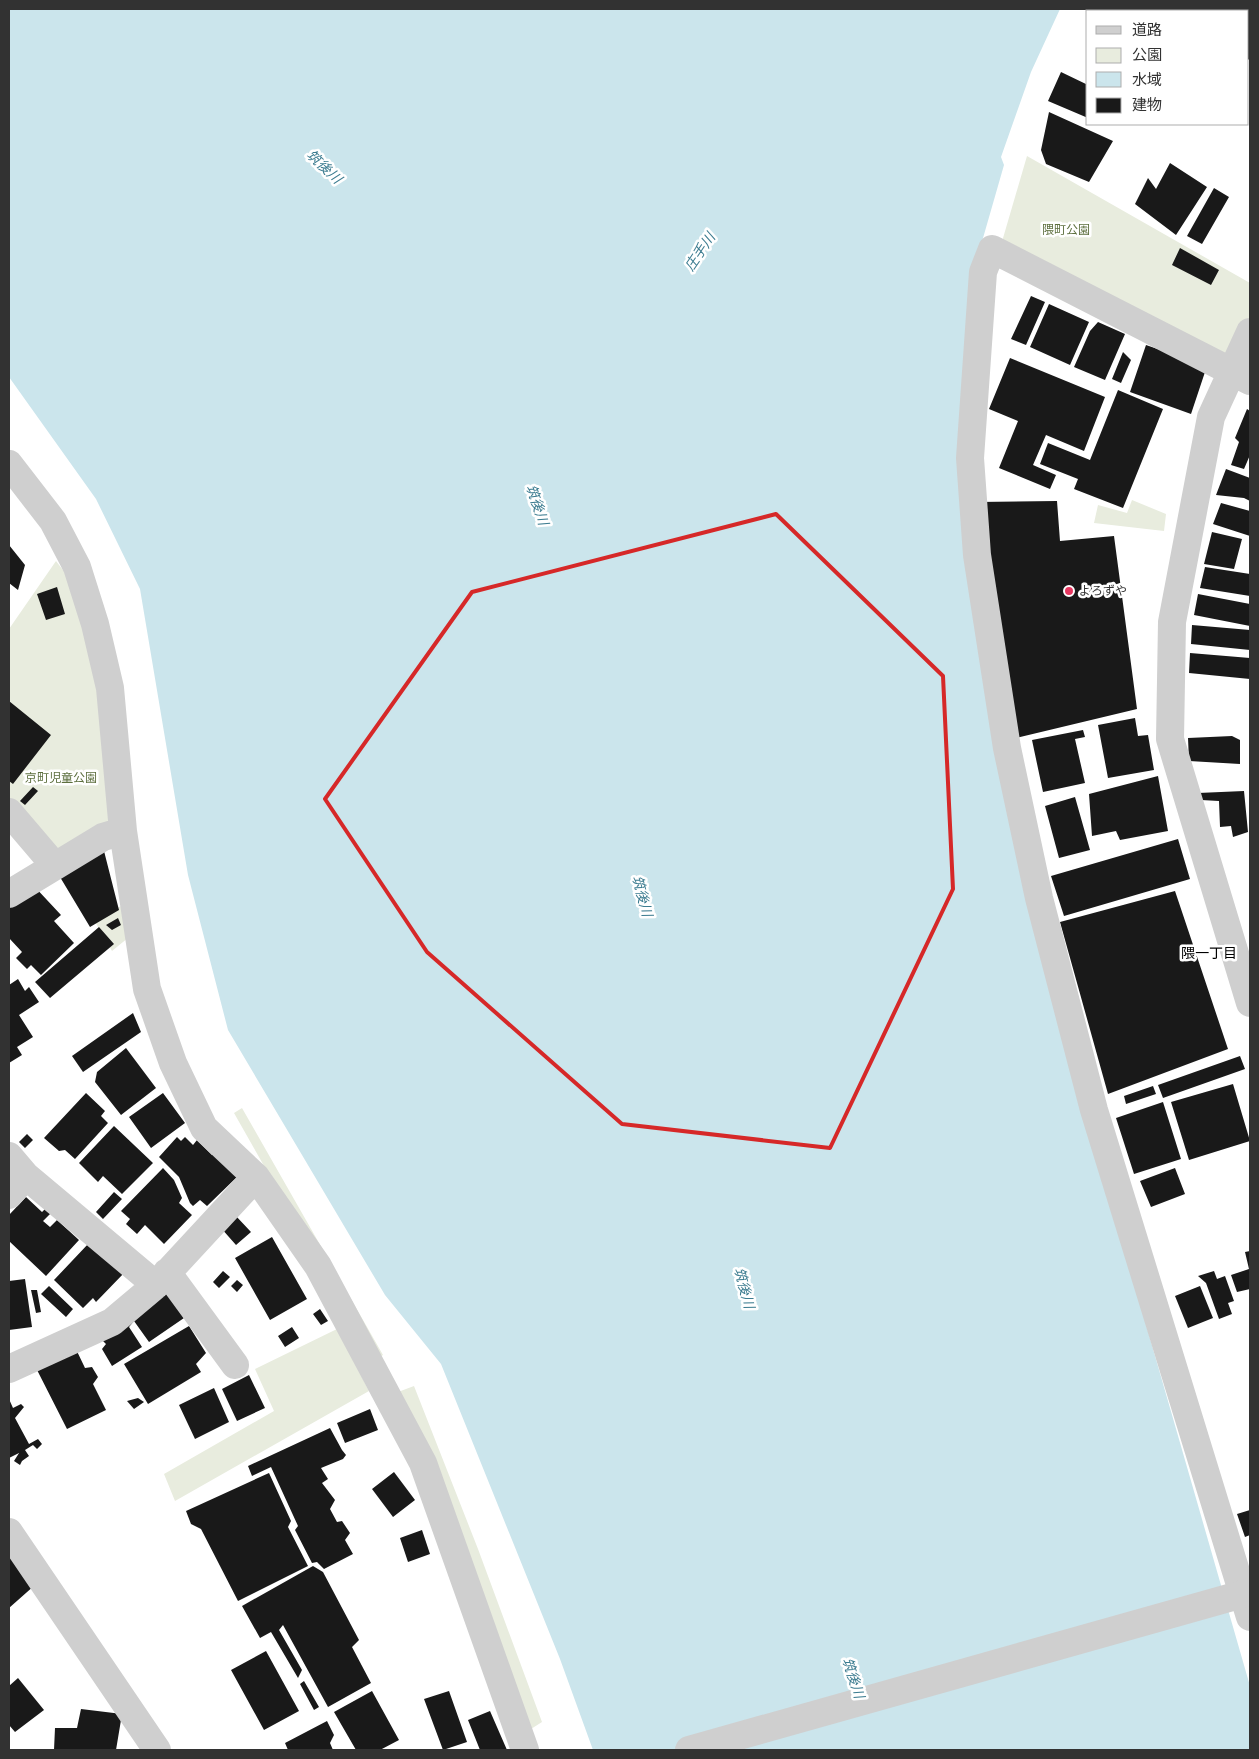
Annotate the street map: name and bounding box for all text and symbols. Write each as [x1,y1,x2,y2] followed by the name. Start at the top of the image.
[1086,10,1249,125] legend
[1132,21,1162,39] text: 道路
[1132,46,1162,64] text: 公園
[1132,71,1162,89] text: 水域
[1132,96,1162,114] text: 建物
[303,146,347,189] water label: 筑後川
[1042,223,1090,237] park label: 隈町公園
[681,228,720,274] water label: 庄手川
[522,482,553,530] water label: 筑後川
[1079,584,1127,598] place label: よろずや
[1063,585,1075,597] marker: よろずや
[25,771,97,785] park label: 京町児童公園
[628,874,656,920] water label: 筑後川
[1181,945,1237,962] district label: 隈一丁目
[730,1266,758,1312] water label: 筑後川
[838,1655,868,1703] water label: 筑後川

